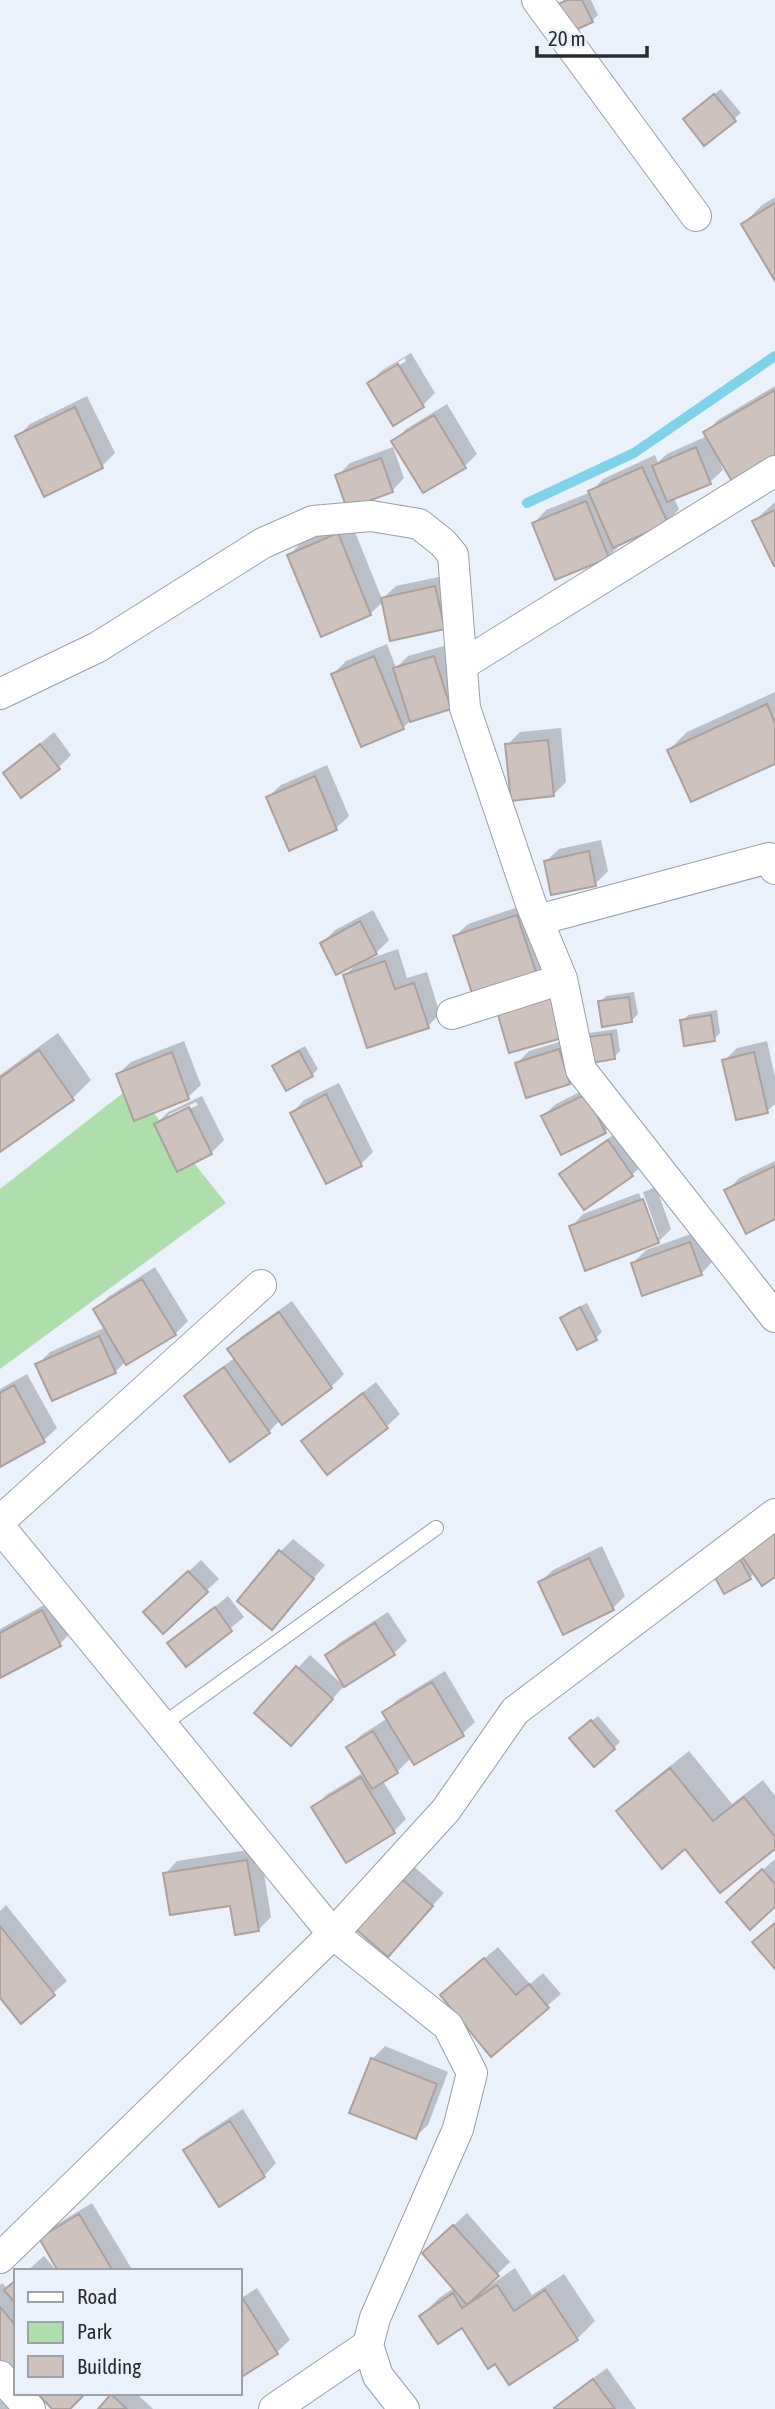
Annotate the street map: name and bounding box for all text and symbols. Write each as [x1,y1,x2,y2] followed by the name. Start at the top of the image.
[537,14,647,58] scale bar
[548,26,586,50] text: 20 m
[14,2269,242,2395] legend
[77,2284,117,2308] text: Road
[77,2319,112,2343] text: Park
[77,2354,141,2378] text: Building

